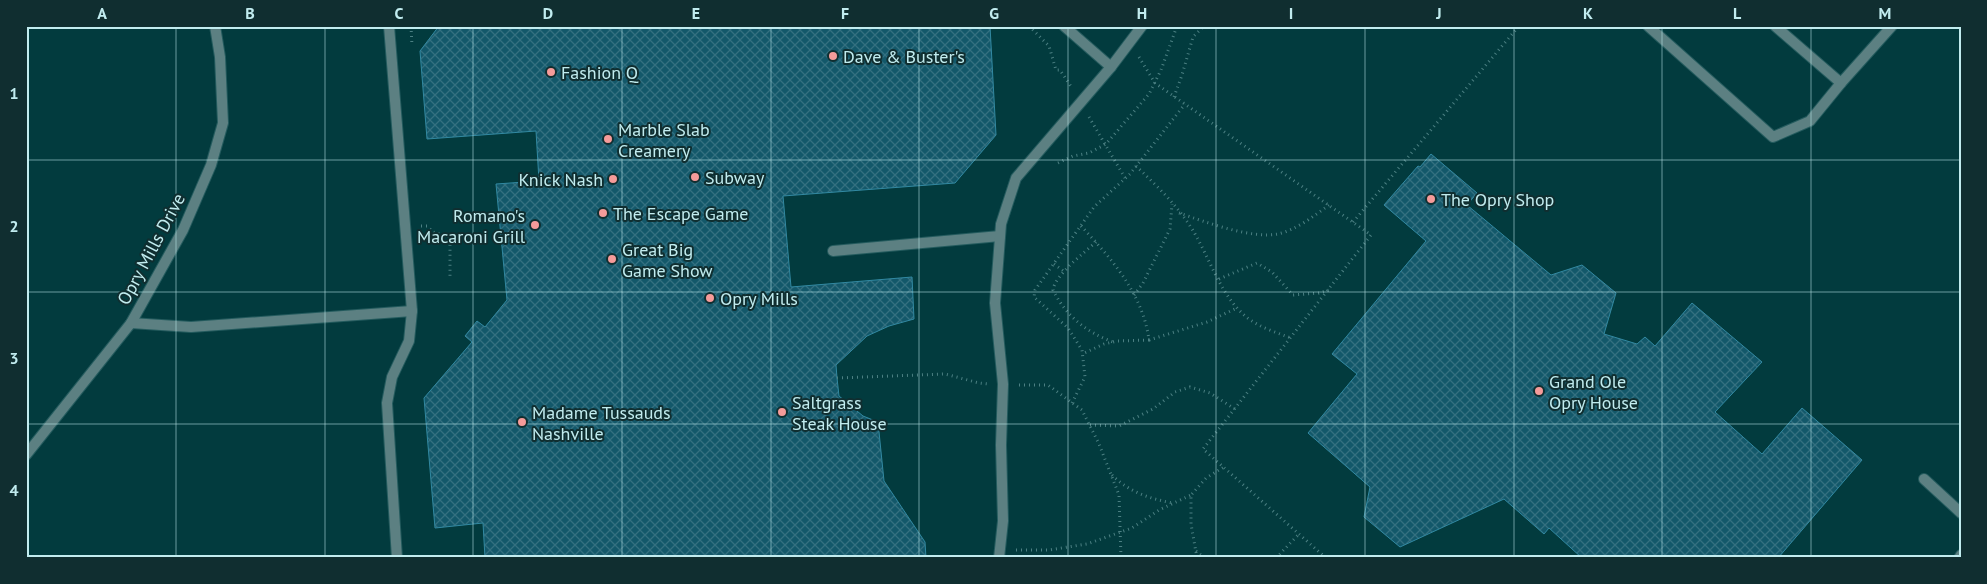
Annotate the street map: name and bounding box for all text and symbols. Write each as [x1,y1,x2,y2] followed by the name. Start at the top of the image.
[97,3,107,23] text: A
[245,3,255,23] text: B
[395,3,404,23] text: C
[543,3,553,23] text: D
[692,3,700,23] text: E
[841,3,849,23] text: F
[989,3,999,23] text: G
[1137,3,1147,23] text: H
[1289,3,1293,23] text: I
[1435,3,1442,23] text: J
[1583,3,1593,23] text: K
[1733,3,1742,23] text: L
[1879,3,1891,23] text: M
[843,45,965,68] place label: Dave & Buster's
[827,50,839,62] marker: Dave & Buster's
[561,61,639,84] place label: Fashion Q
[545,66,557,78] marker: Fashion Q
[9,83,19,103] text: 1
[618,118,710,162] place label: Marble Slab Creamery
[602,133,614,145] marker: Marble Slab Creamery
[705,166,765,189] place label: Subway
[518,168,603,191] place label: Knick Nash
[689,171,701,183] marker: Subway
[607,173,619,185] marker: Knick Nash
[1441,188,1554,211] place label: The Opry Shop
[112,189,190,309] street label: Opry Mills Drive
[1425,193,1437,205] marker: The Opry Shop
[613,202,748,225] place label: The Escape Game
[417,204,526,248] place label: Romano's Macaroni Grill
[597,207,609,219] marker: The Escape Game
[9,216,19,236] text: 2
[529,219,541,231] marker: Romano's Macaroni Grill
[622,238,713,282] place label: Great Big Game Show
[606,253,618,265] marker: Great Big Game Show
[720,287,798,310] place label: Opry Mills
[704,292,716,304] marker: Opry Mills
[9,348,19,368] text: 3
[1549,370,1638,414] place label: Grand Ole Opry House
[1533,385,1545,397] marker: Grand Ole Opry House
[792,391,887,435] place label: Saltgrass Steak House
[532,401,671,445] place label: Madame Tussauds Nashville
[776,406,788,418] marker: Saltgrass Steak House
[516,416,528,428] marker: Madame Tussauds Nashville
[9,480,19,500] text: 4

